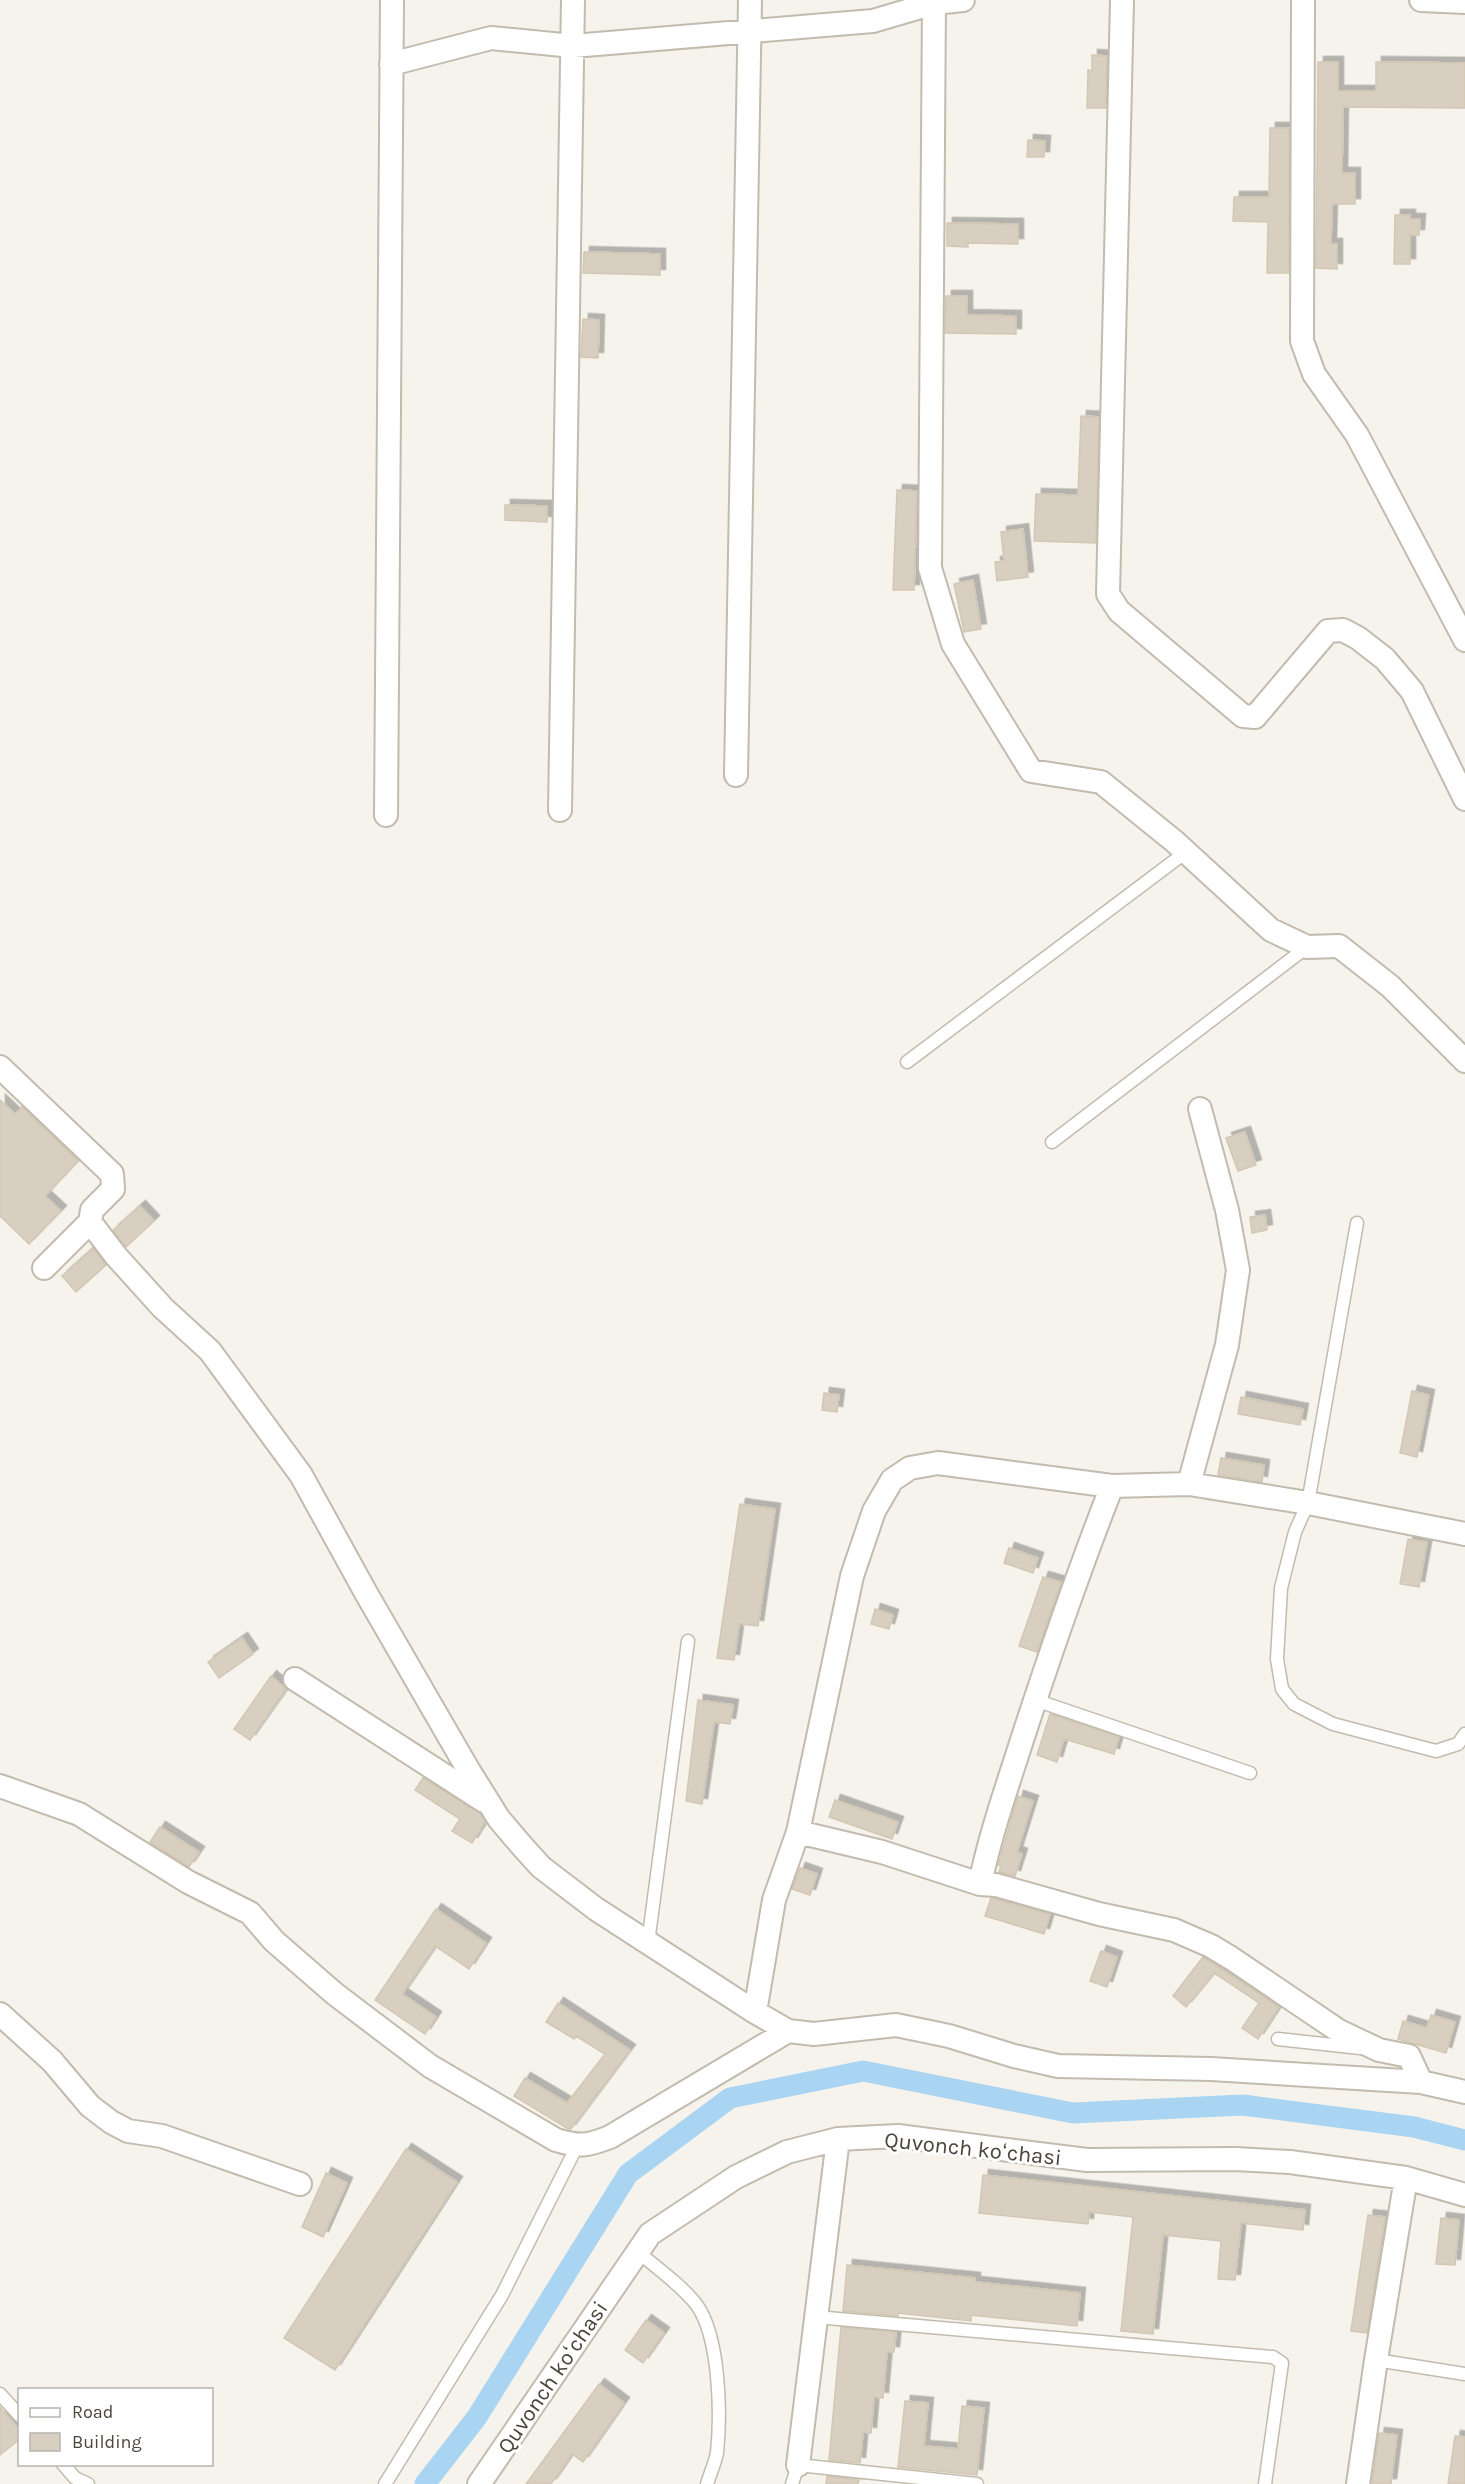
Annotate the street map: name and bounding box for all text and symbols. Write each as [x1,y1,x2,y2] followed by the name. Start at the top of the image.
[883,2127,1063,2171] street label: Quvonch koʻchasi
[492,2296,613,2459] street label: Quvonch koʻchasi
[18,2388,213,2466] legend
[72,2401,113,2423] text: Road
[72,2431,142,2453] text: Building

